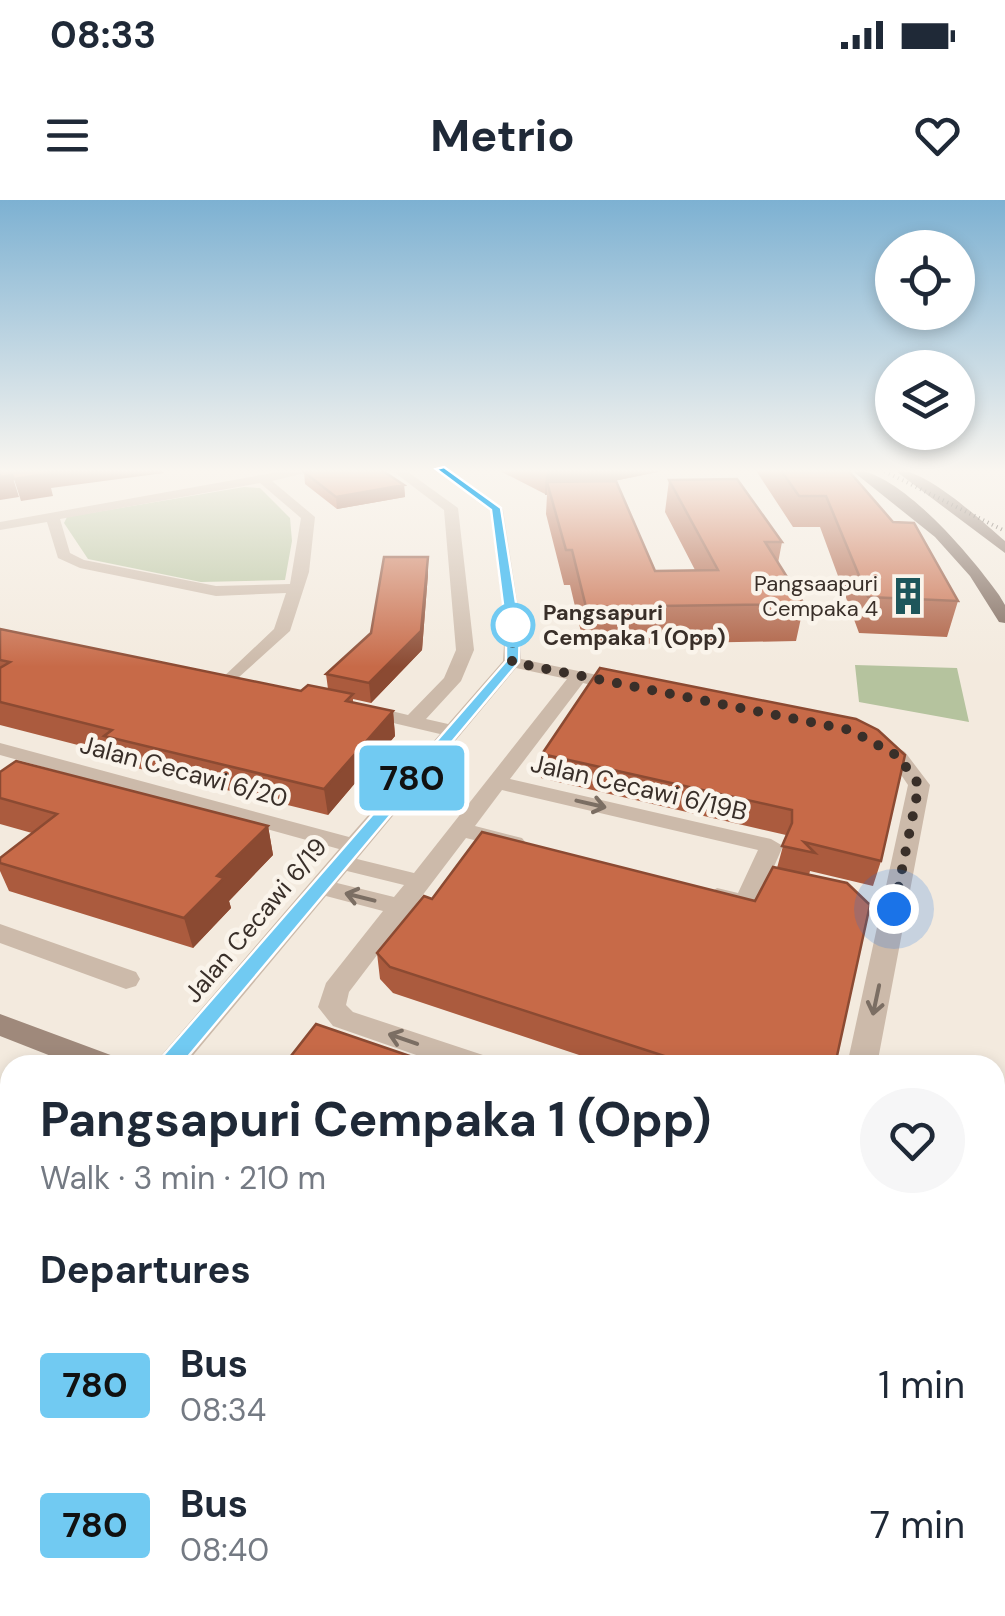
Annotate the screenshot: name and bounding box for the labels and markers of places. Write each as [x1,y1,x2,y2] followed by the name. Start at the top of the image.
[754,569,878,623] place label: Pangsaapuri Cempaka 4
[887,575,929,617] building icon: Pangsaapuri Cempaka 4
[543,598,726,652] place label: Pangsapuri Cempaka 1 (Opp)
[492,604,534,646] marker: Pangsapuri Cempaka 1 (Opp)

